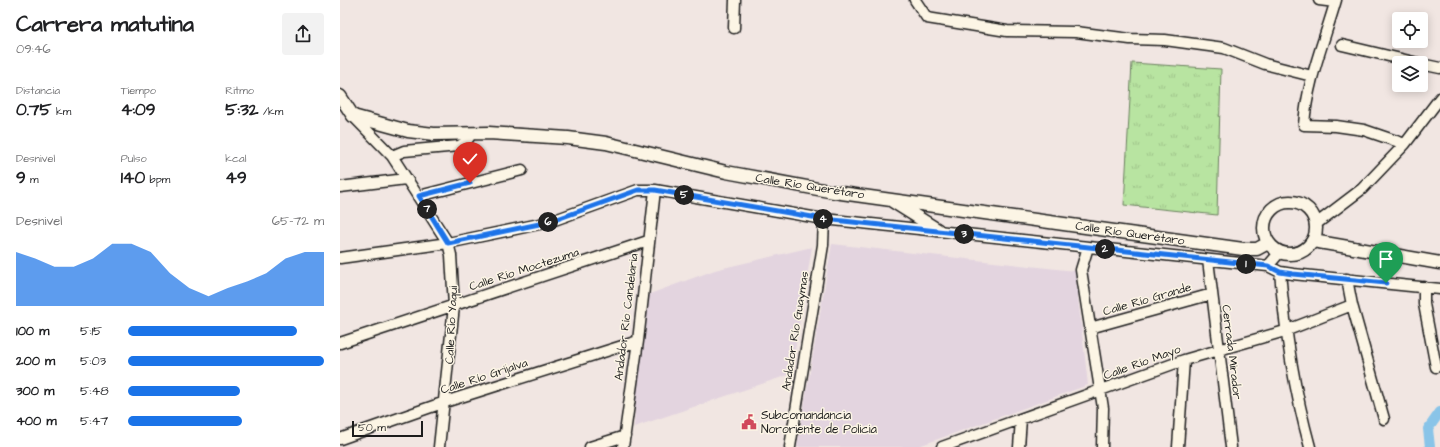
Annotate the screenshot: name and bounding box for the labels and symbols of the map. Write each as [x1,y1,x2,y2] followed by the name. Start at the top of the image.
[453,142,487,183] pin
[754,169,866,204] street label: Calle Río Querétaro
[674,185,694,205] pin: 5
[417,199,437,219] pin: 7
[813,209,833,229] pin: 4
[538,212,558,232] pin: 6
[1074,217,1186,250] street label: Calle Río Querétaro
[954,224,974,244] pin: 3
[1095,239,1115,259] pin: 2
[1369,242,1403,283] pin
[467,244,581,295] street label: Calle Río Moctezuma
[610,253,643,382] street label: Andador Río Candelaria
[1236,254,1256,274] pin: 1
[778,270,814,392] street label: Andador Río Guaymas
[1101,279,1194,320] street label: Calle Río Grande
[441,285,462,365] street label: Calle Río Yaqui
[1217,304,1246,401] street label: Cerrada Mirador
[1101,341,1184,385] street label: Calle Río Mayo
[438,354,530,399] street label: Calle Río Grijalva
[761,407,877,438] place label: Subcomandancia Nororiente de Policia
[740,413,758,431] public building icon: Subcomandancia Nororiente de Policia
[352,419,423,438] scale bar

